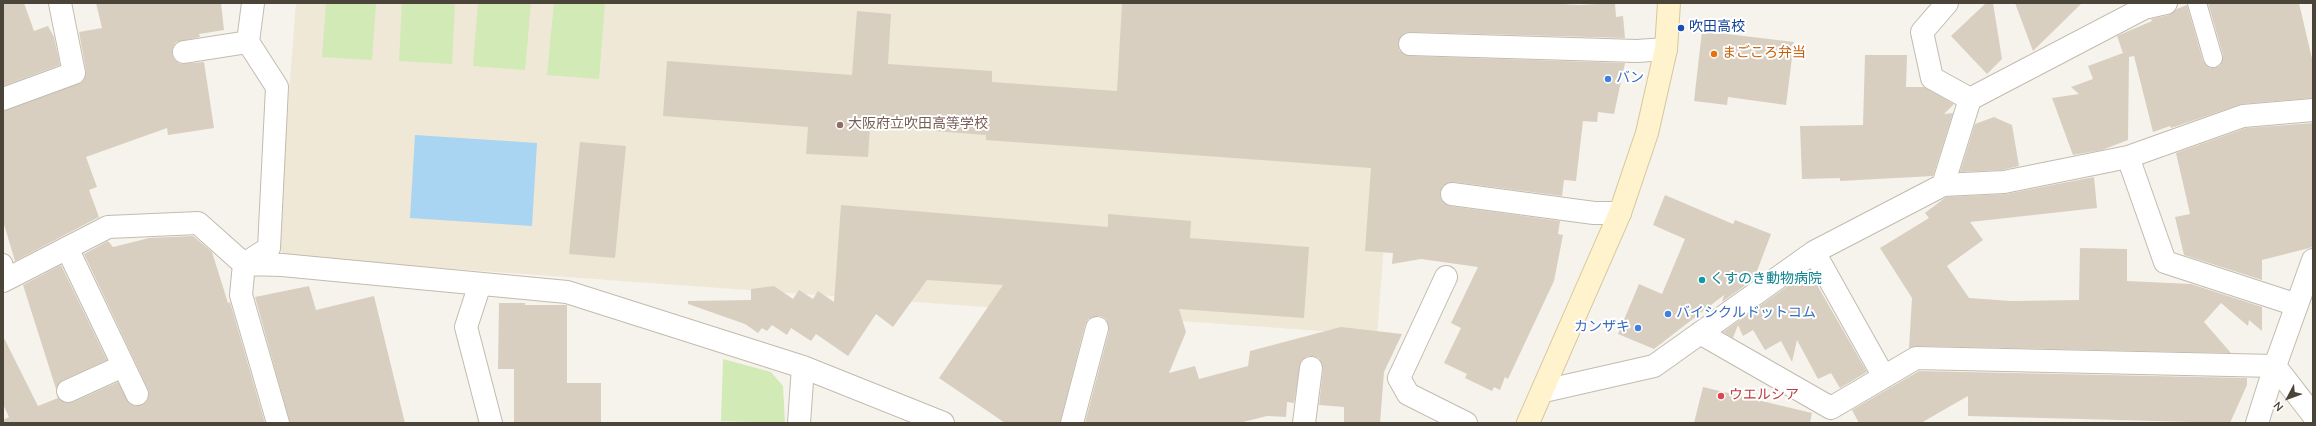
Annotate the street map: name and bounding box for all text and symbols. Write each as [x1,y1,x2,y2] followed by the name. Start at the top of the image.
[1689,20,1745,36] place label: 吹田高校
[1676,23,1686,33] marker: 吹田高校
[1722,46,1806,62] place label: まごころ弁当
[1709,49,1719,59] marker: まごころ弁当
[1616,71,1644,87] place label: バン
[1603,74,1613,84] marker: バン
[848,117,988,133] place label: 大阪府立吹田高等学校
[835,120,845,130] marker: 大阪府立吹田高等学校
[1710,272,1822,288] place label: くすのき動物病院
[1697,275,1707,285] marker: くすのき動物病院
[1676,306,1816,322] place label: バイシクルドットコム
[1663,309,1673,319] marker: バイシクルドットコム
[1574,320,1630,336] place label: カンザキ
[1633,323,1643,333] marker: カンザキ
[2268,378,2308,418] north arrow
[1729,388,1799,404] place label: ウエルシア
[1716,391,1726,401] marker: ウエルシア
[2270,398,2287,414] text: N

